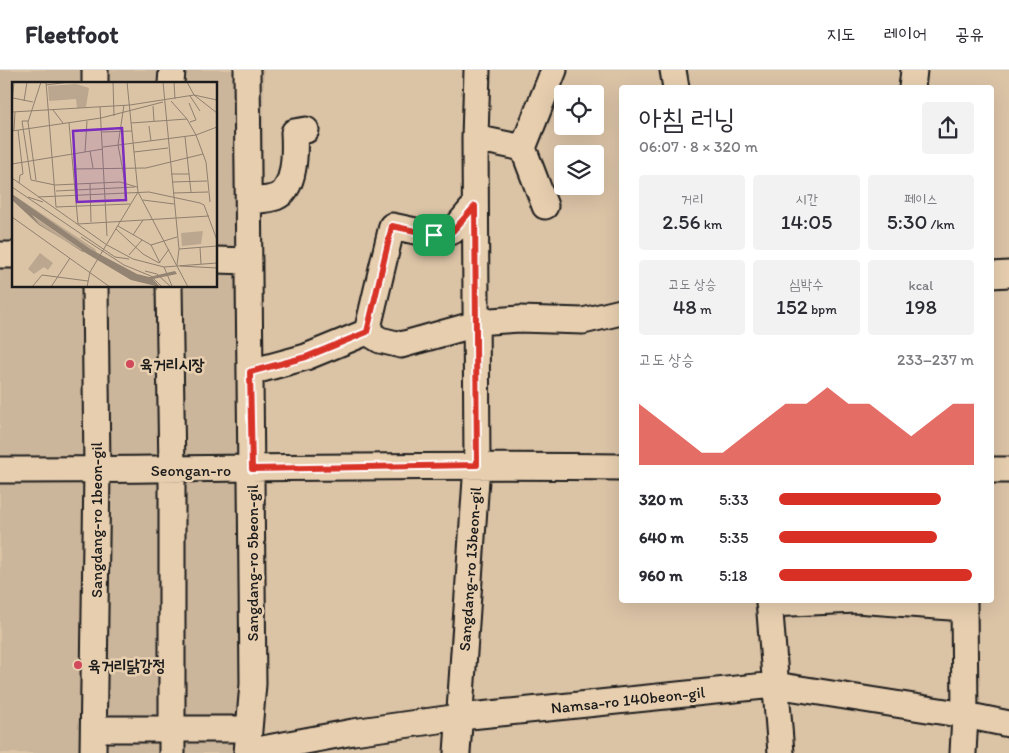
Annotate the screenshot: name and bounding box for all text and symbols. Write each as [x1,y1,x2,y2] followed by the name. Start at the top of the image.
[25,20,118,49] text: Fleetfoot
[827,23,856,45] text: 지도
[884,23,927,45] text: 레이어
[955,23,984,45] text: 공유
[12,82,218,288] inset map
[554,85,604,195] map controls
[554,85,604,135] button: locate
[639,101,735,135] text: 아침 러닝
[922,102,974,154] button: share
[639,137,758,156] text: 06:07 · 8 × 320 m
[554,145,604,195] button: layers
[681,191,703,208] text: 거리
[795,191,818,208] text: 시간
[904,191,938,208] text: 페이스
[662,209,701,234] text: 2.56
[781,209,832,234] text: 14:05
[887,209,927,234] text: 5:30
[413,214,455,256] pin
[701,216,722,233] text: km
[927,216,955,233] text: /km
[420,221,448,249] icon: arrive
[668,276,716,293] text: 고도 상승
[790,276,823,293] text: 심박수
[908,277,933,294] text: kcal
[673,294,697,319] text: 48
[776,294,808,319] text: 152
[905,294,937,319] text: 198
[697,301,712,318] text: m
[808,301,837,318] text: bpm
[639,350,694,369] text: 고도 상승
[897,350,974,369] text: 233–237 m
[140,355,205,374] place label: 육거리시장
[124,358,136,370] marker: 육거리시장
[87,442,106,598] street label: Sangdang-ro 1beon-gil
[151,461,231,480] street label: Seongan-ro
[243,484,262,641] street label: Sangdang-ro 5beon-gil
[455,486,485,652] street label: Sangdang-ro 13beon-gil
[639,490,683,509] text: 320 m
[719,490,749,509] text: 5:33
[639,528,684,547] text: 640 m
[719,528,748,547] text: 5:35
[639,566,683,585] text: 960 m
[719,566,748,585] text: 5:18
[88,656,165,675] place label: 육거리닭강정
[72,659,84,671] marker: 육거리닭강정
[550,682,706,718] street label: Namsa-ro 140beon-gil

